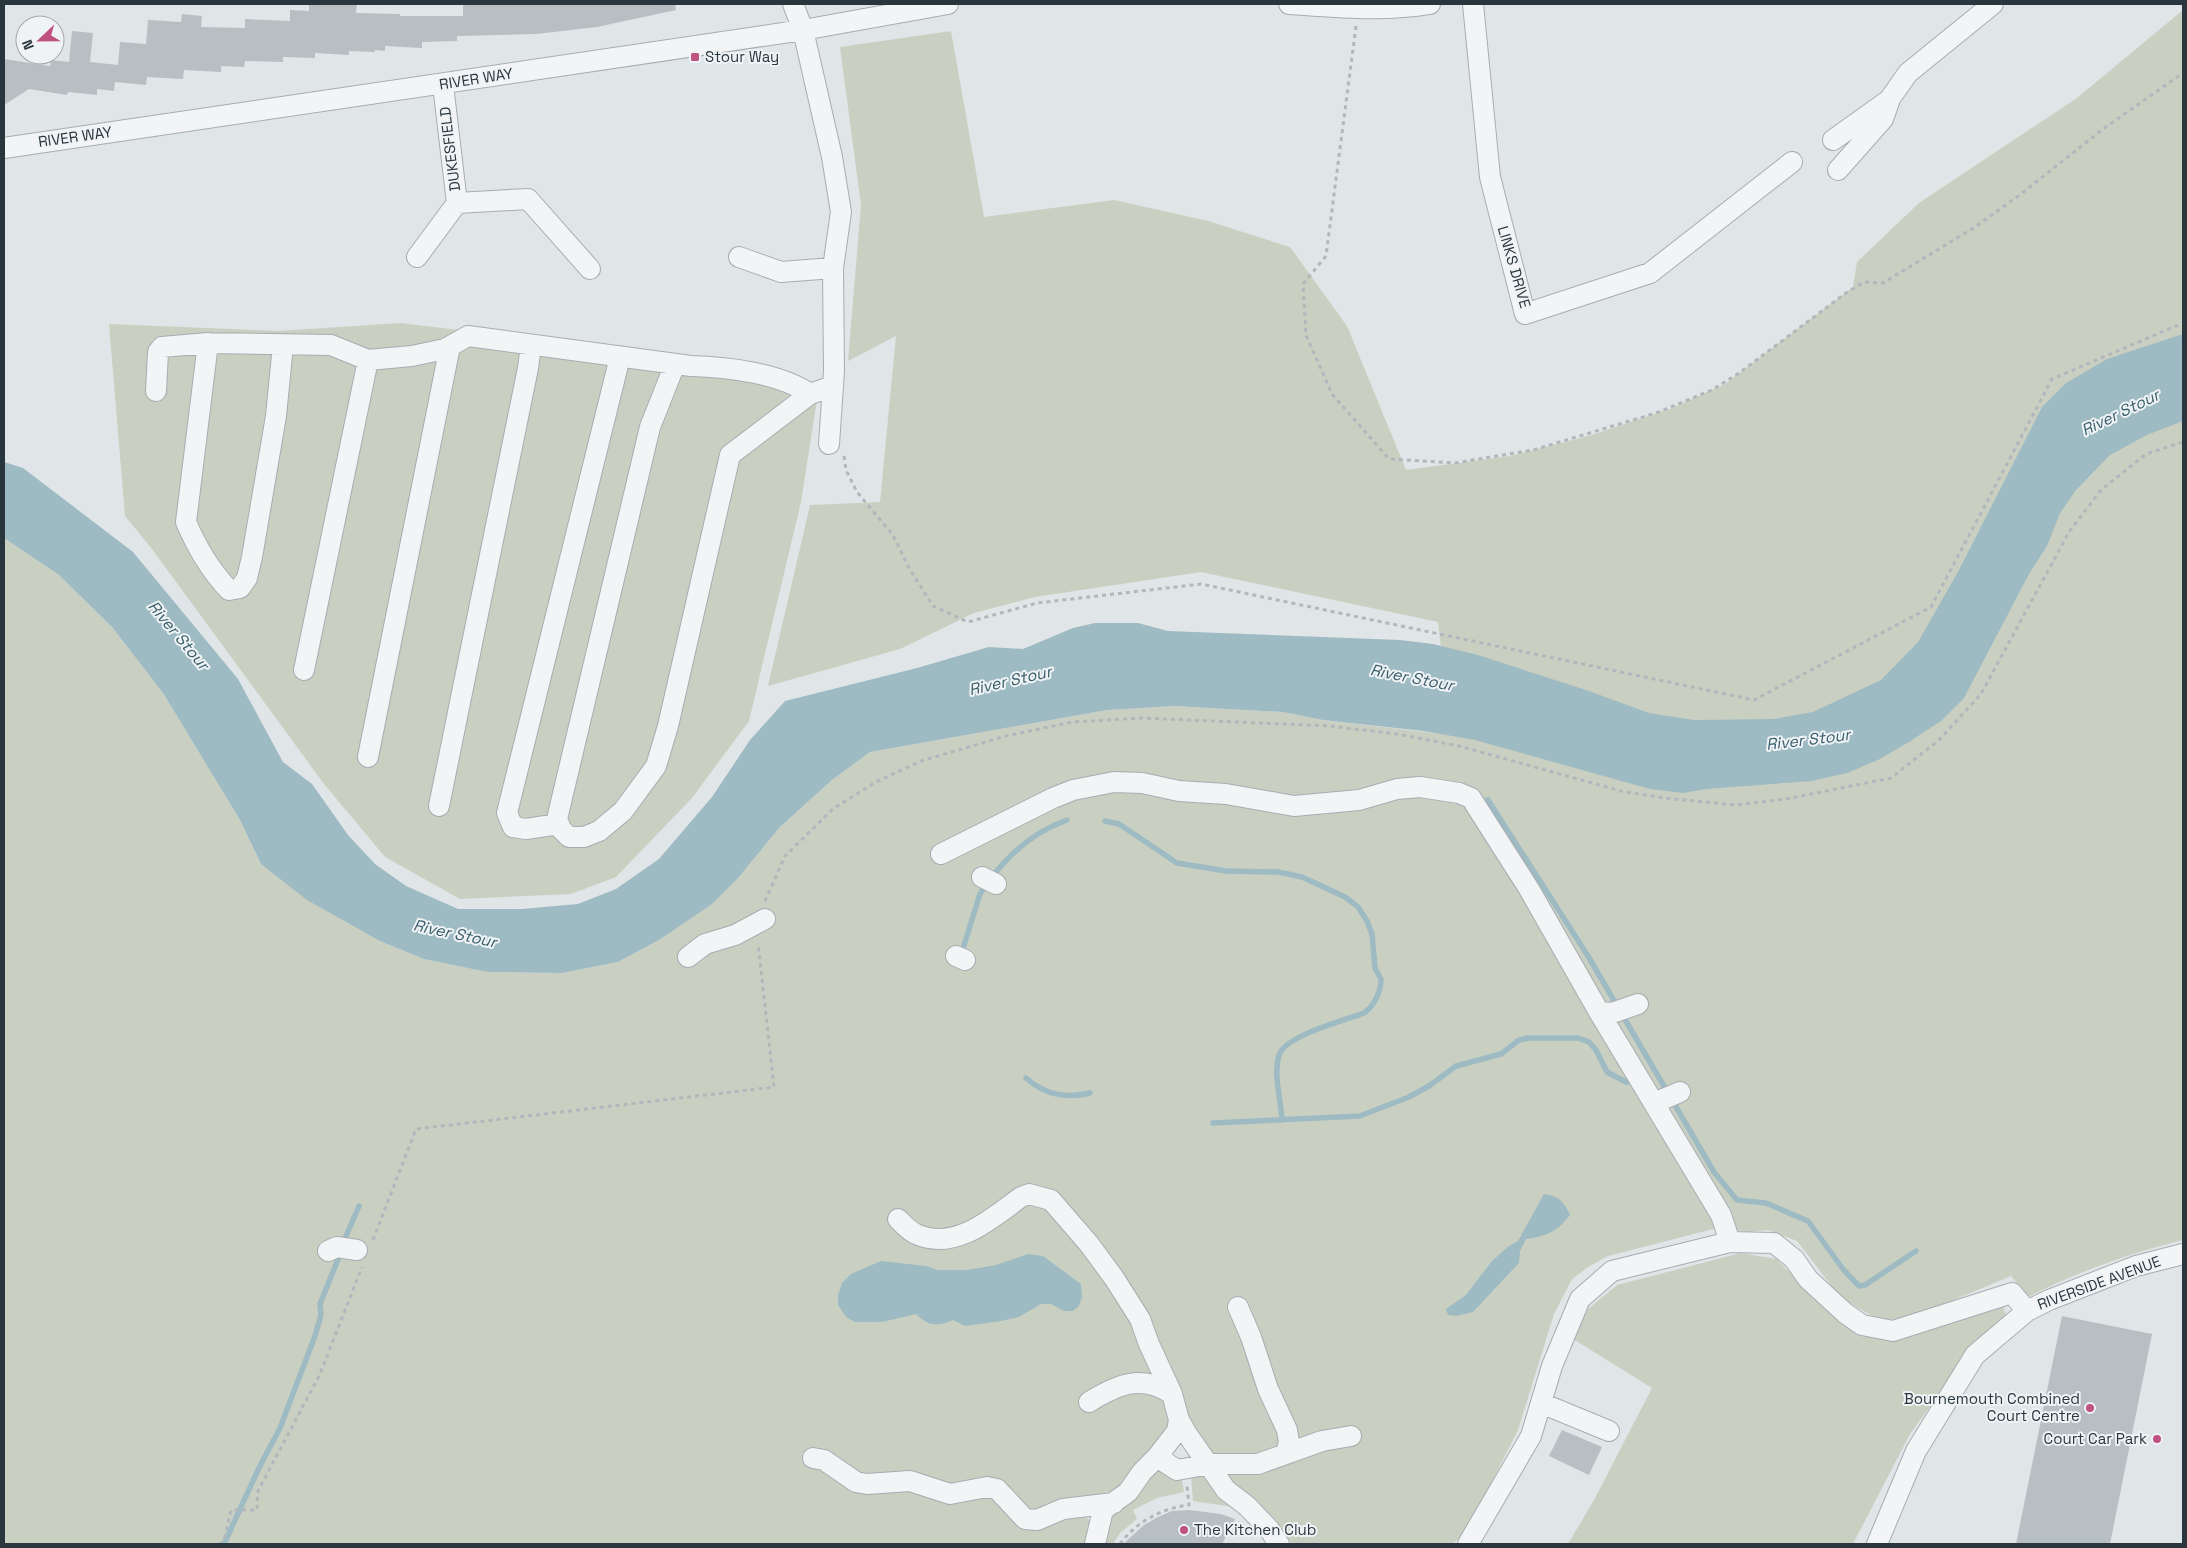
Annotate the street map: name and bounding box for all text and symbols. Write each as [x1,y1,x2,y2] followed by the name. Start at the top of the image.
[15,15,65,65] north arrow
[18,37,38,53] text: N
[705,47,779,66] place label: Stour Way
[689,51,701,63] marker: Stour Way
[438,63,514,94] street label: RIVER WAY
[435,106,464,192] street label: DUKESFIELD
[37,122,113,151] street label: RIVER WAY
[1494,224,1535,310] street label: LINKS DRIVE
[2078,384,2165,440] water label: River Stour
[143,596,215,676] water label: River Stour
[1368,659,1457,696] water label: River Stour
[967,660,1056,700] water label: River Stour
[1765,724,1853,755] water label: River Stour
[411,914,500,953] water label: River Stour
[2034,1251,2163,1314] street label: RIVERSIDE AVENUE
[1904,1389,2080,1425] place label: Bournemouth Combined Court Centre
[2084,1402,2096,1414] marker: Bournemouth Combined Court Centre
[2044,1429,2147,1448] place label: Court Car Park
[2151,1433,2163,1445] marker: Court Car Park
[1194,1520,1316,1539] place label: The Kitchen Club
[1178,1524,1190,1536] marker: The Kitchen Club

